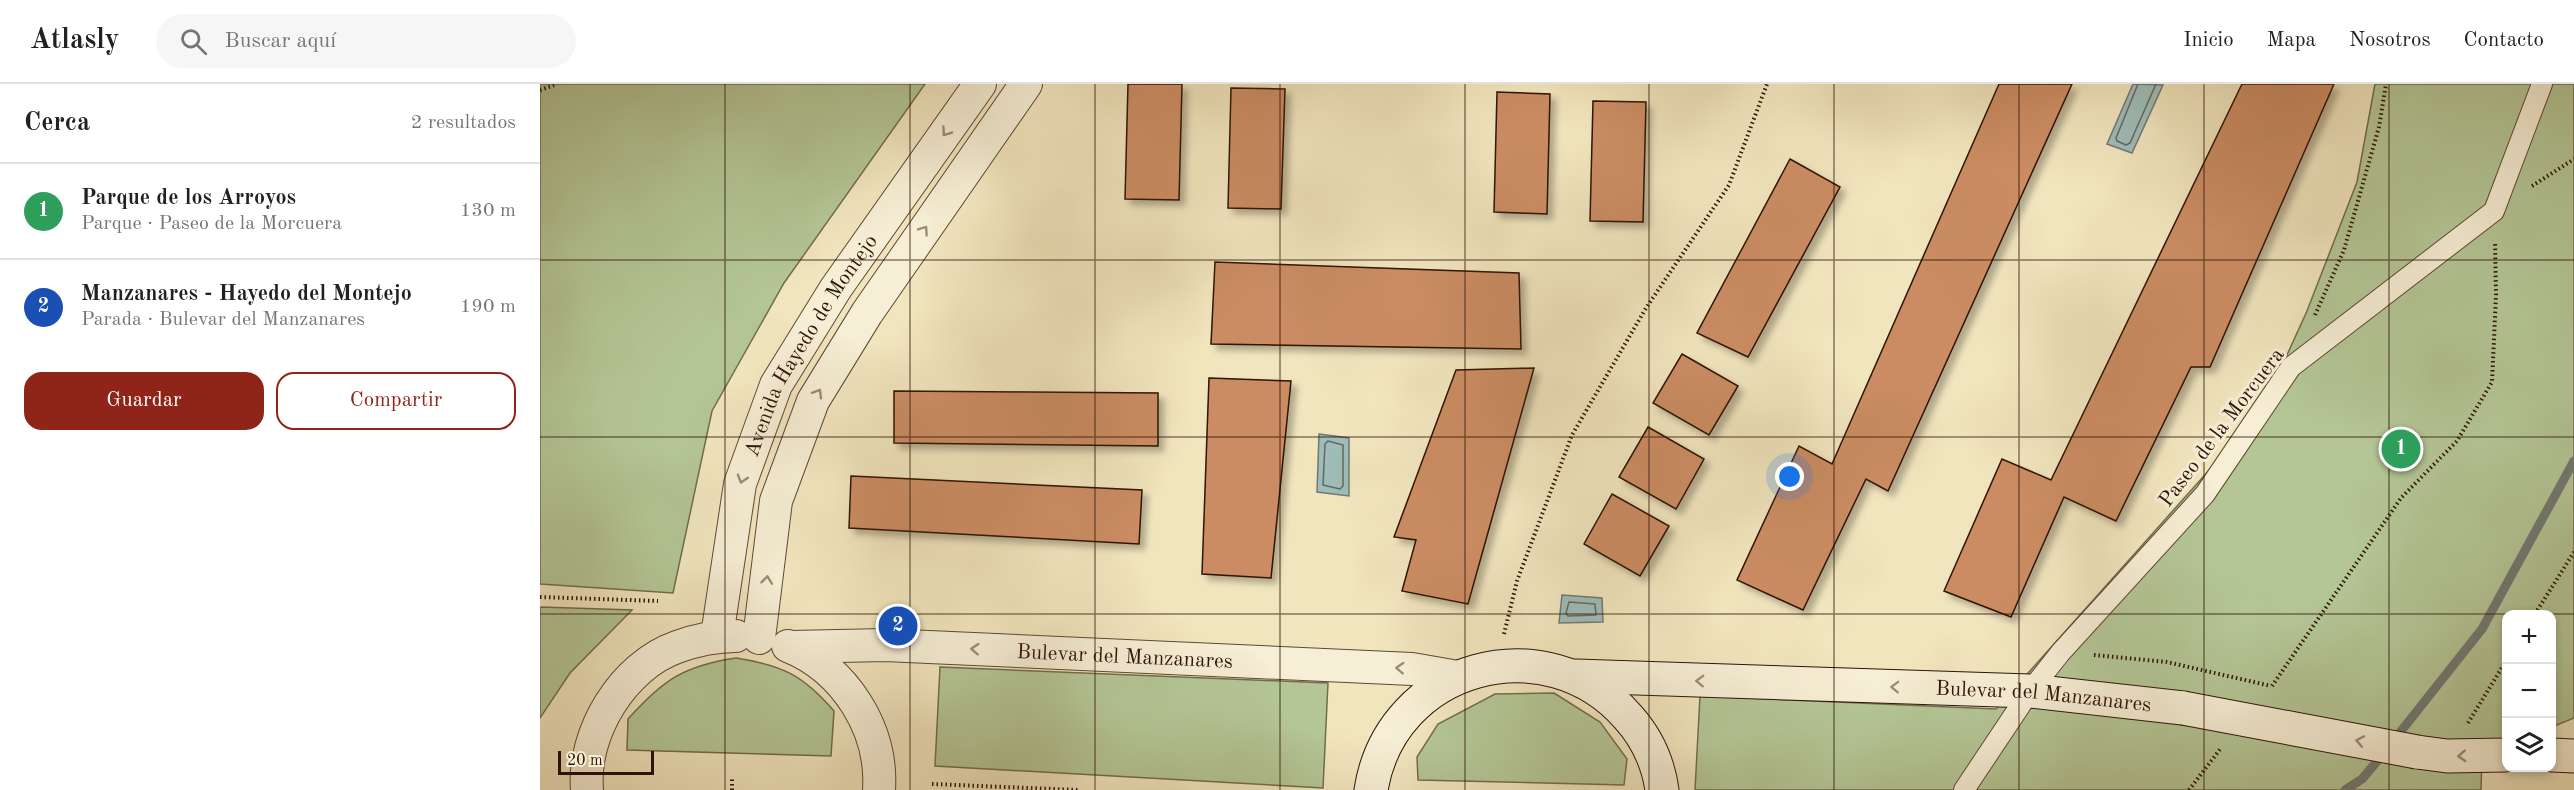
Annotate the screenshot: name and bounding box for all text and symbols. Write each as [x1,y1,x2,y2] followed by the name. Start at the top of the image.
[156,14,576,68] search box
[177,25,210,58] icon: search
[30,27,120,55] text: Atlasly
[225,30,336,52] text: Buscar aquí
[2183,30,2234,51] text: Inicio
[2267,30,2316,51] text: Mapa
[2349,30,2431,51] text: Nosotros
[2464,30,2544,51] text: Contacto
[24,110,90,136] text: Cerca
[411,113,516,133] text: 2 resultados
[942,125,953,136] one-way arrow
[81,187,296,209] text: Parque de los Arroyos
[38,201,49,221] text: 1
[460,201,516,221] text: 130 m
[81,214,342,234] text: Parque · Paseo de la Morcuera
[917,226,928,237] one-way arrow
[742,231,882,460] street label: Avenida Hayedo de Montejo
[81,283,412,305] text: Manzanares - Hayedo del Montejo
[38,297,49,317] text: 2
[460,297,516,317] text: 190 m
[81,310,365,330] text: Parada · Bulevar del Manzanares
[2156,345,2289,511] street label: Paseo de la Morcuera
[24,372,264,430] button: Guardar
[276,372,516,430] button: Compartir
[811,389,822,399] one-way arrow
[2382,426,2420,472] pin: 1
[1775,462,1804,491] your location
[737,473,750,484] one-way arrow
[760,575,772,584] one-way arrow
[878,604,918,648] pin: 2
[2502,610,2556,772] map controls
[2502,610,2556,664] button: +
[1016,642,1233,673] street label: Bulevar del Manzanares
[970,643,979,656] one-way arrow
[1396,662,1405,675] one-way arrow
[2502,664,2556,718] button: −
[1695,674,1704,687] one-way arrow
[1935,679,2152,716] street label: Bulevar del Manzanares
[1890,680,1899,693] one-way arrow
[2502,718,2556,772] button: layers
[2355,735,2365,748] one-way arrow
[558,748,654,776] scale bar
[2457,749,2466,762] one-way arrow
[567,753,603,769] text: 20 m

